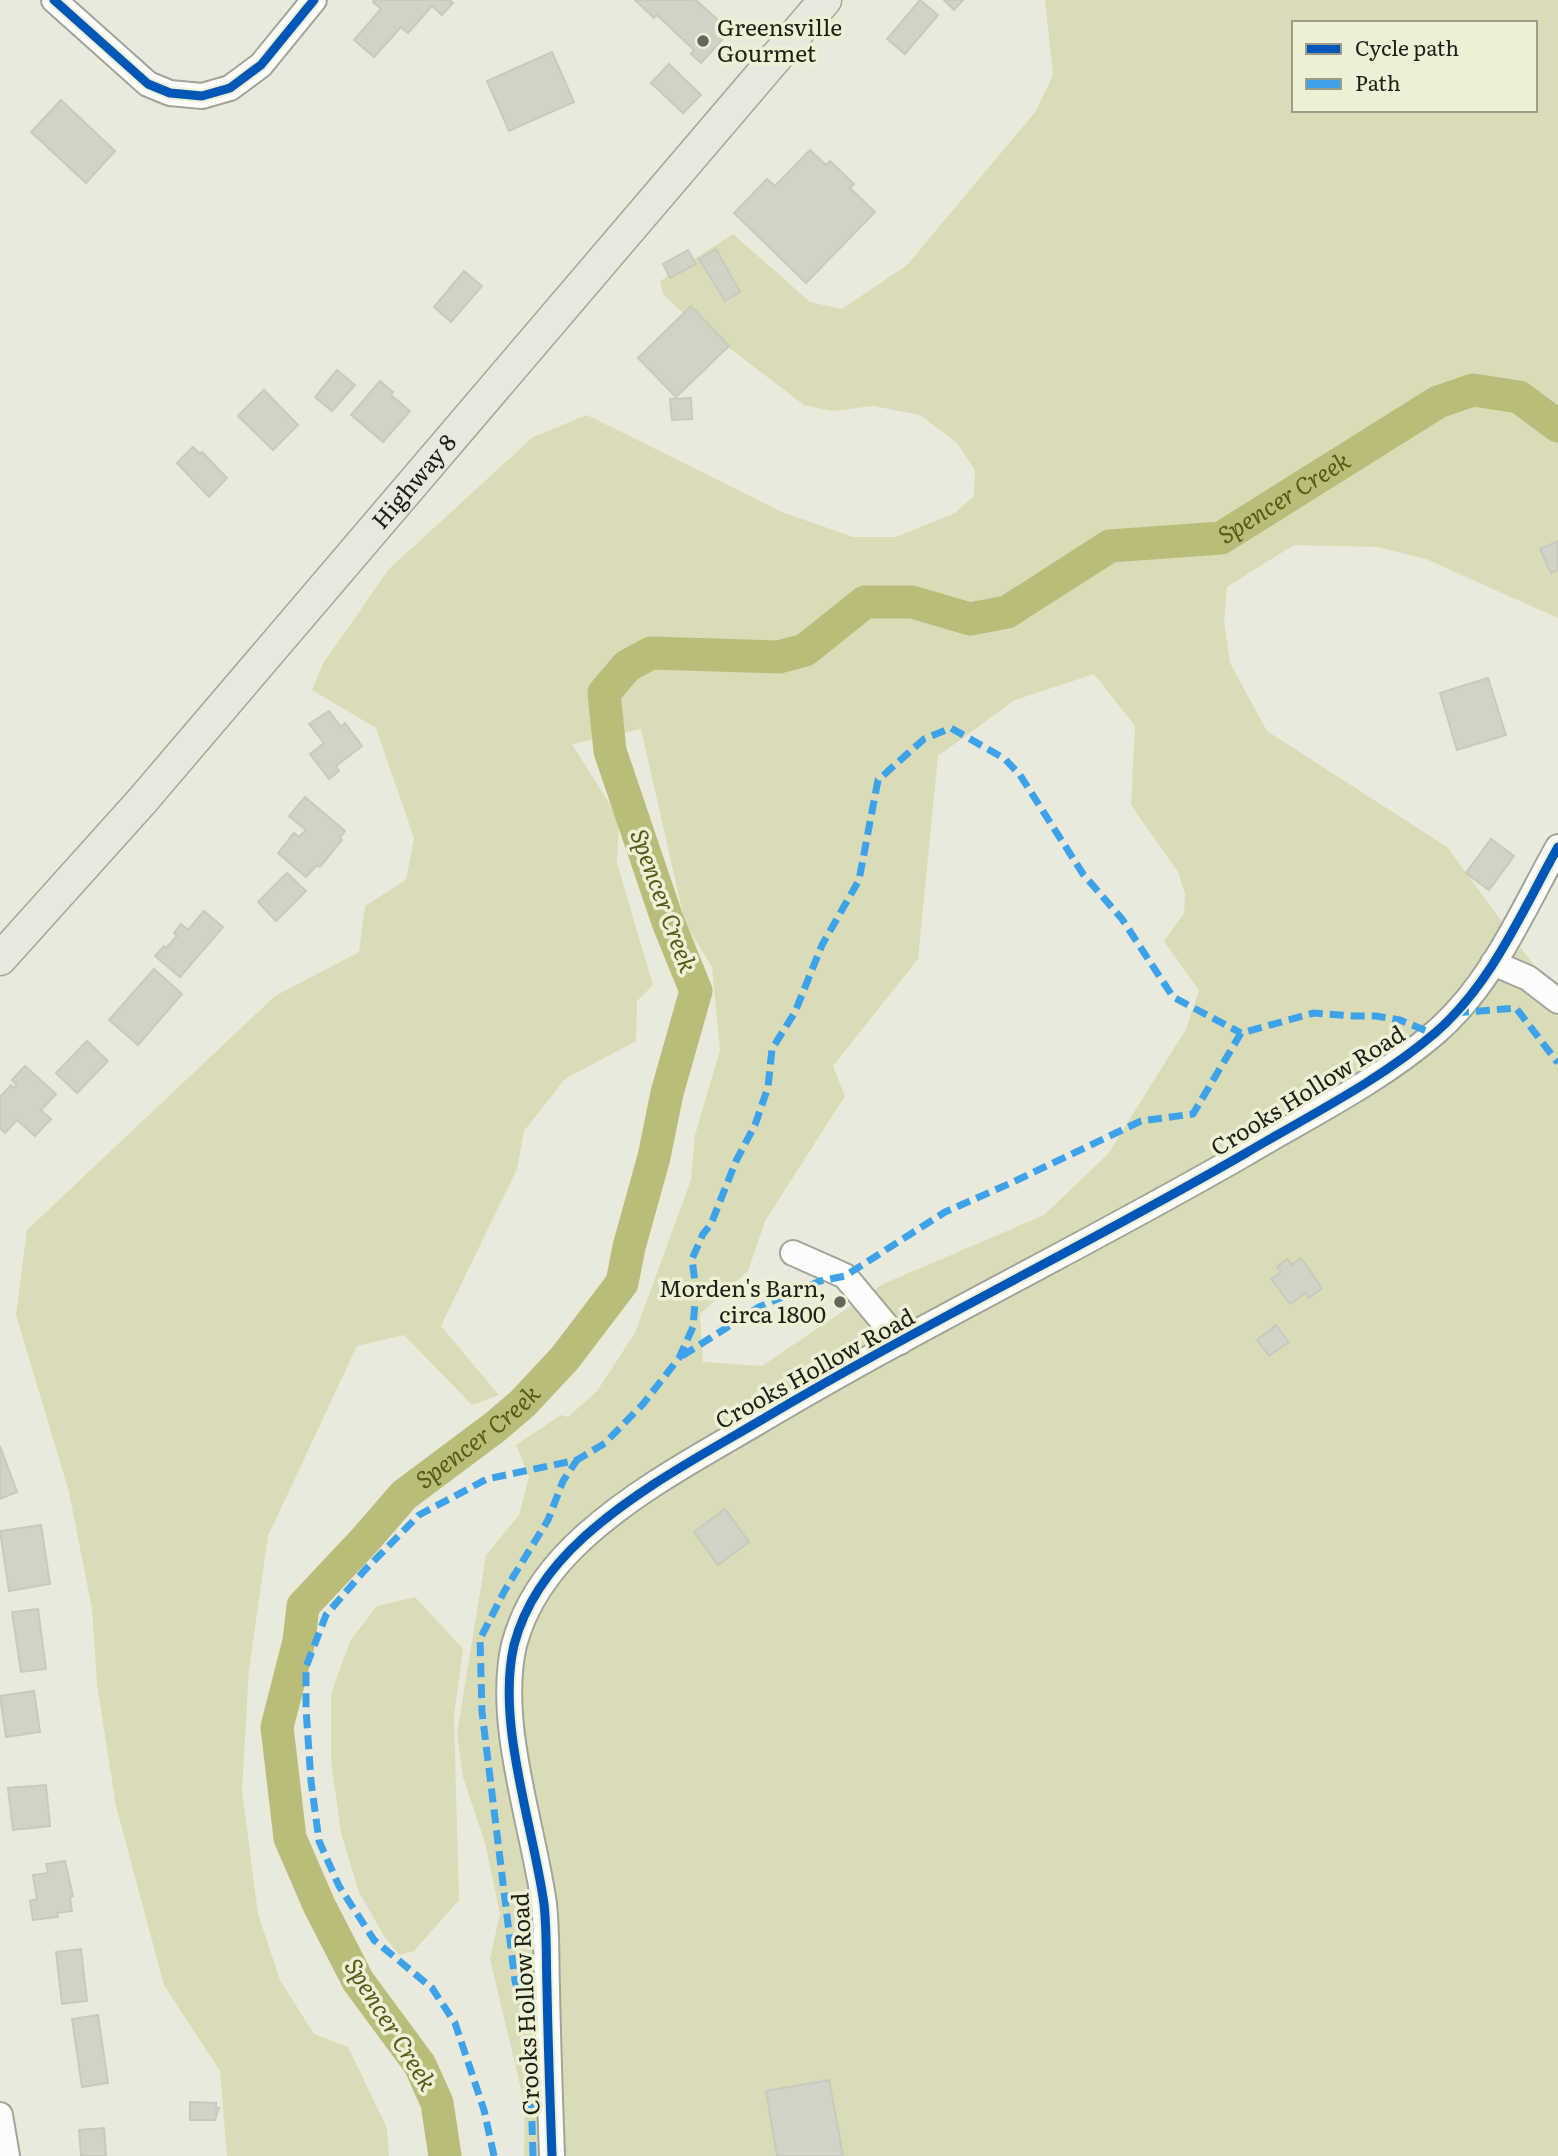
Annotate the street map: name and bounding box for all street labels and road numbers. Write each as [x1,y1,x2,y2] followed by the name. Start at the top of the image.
[362,426,463,535] street label: Highway 8
[1203,1016,1411,1163] street label: Crooks Hollow Road
[708,1298,920,1436] street label: Crooks Hollow Road
[501,1892,547,2116] street label: Crooks Hollow Road

